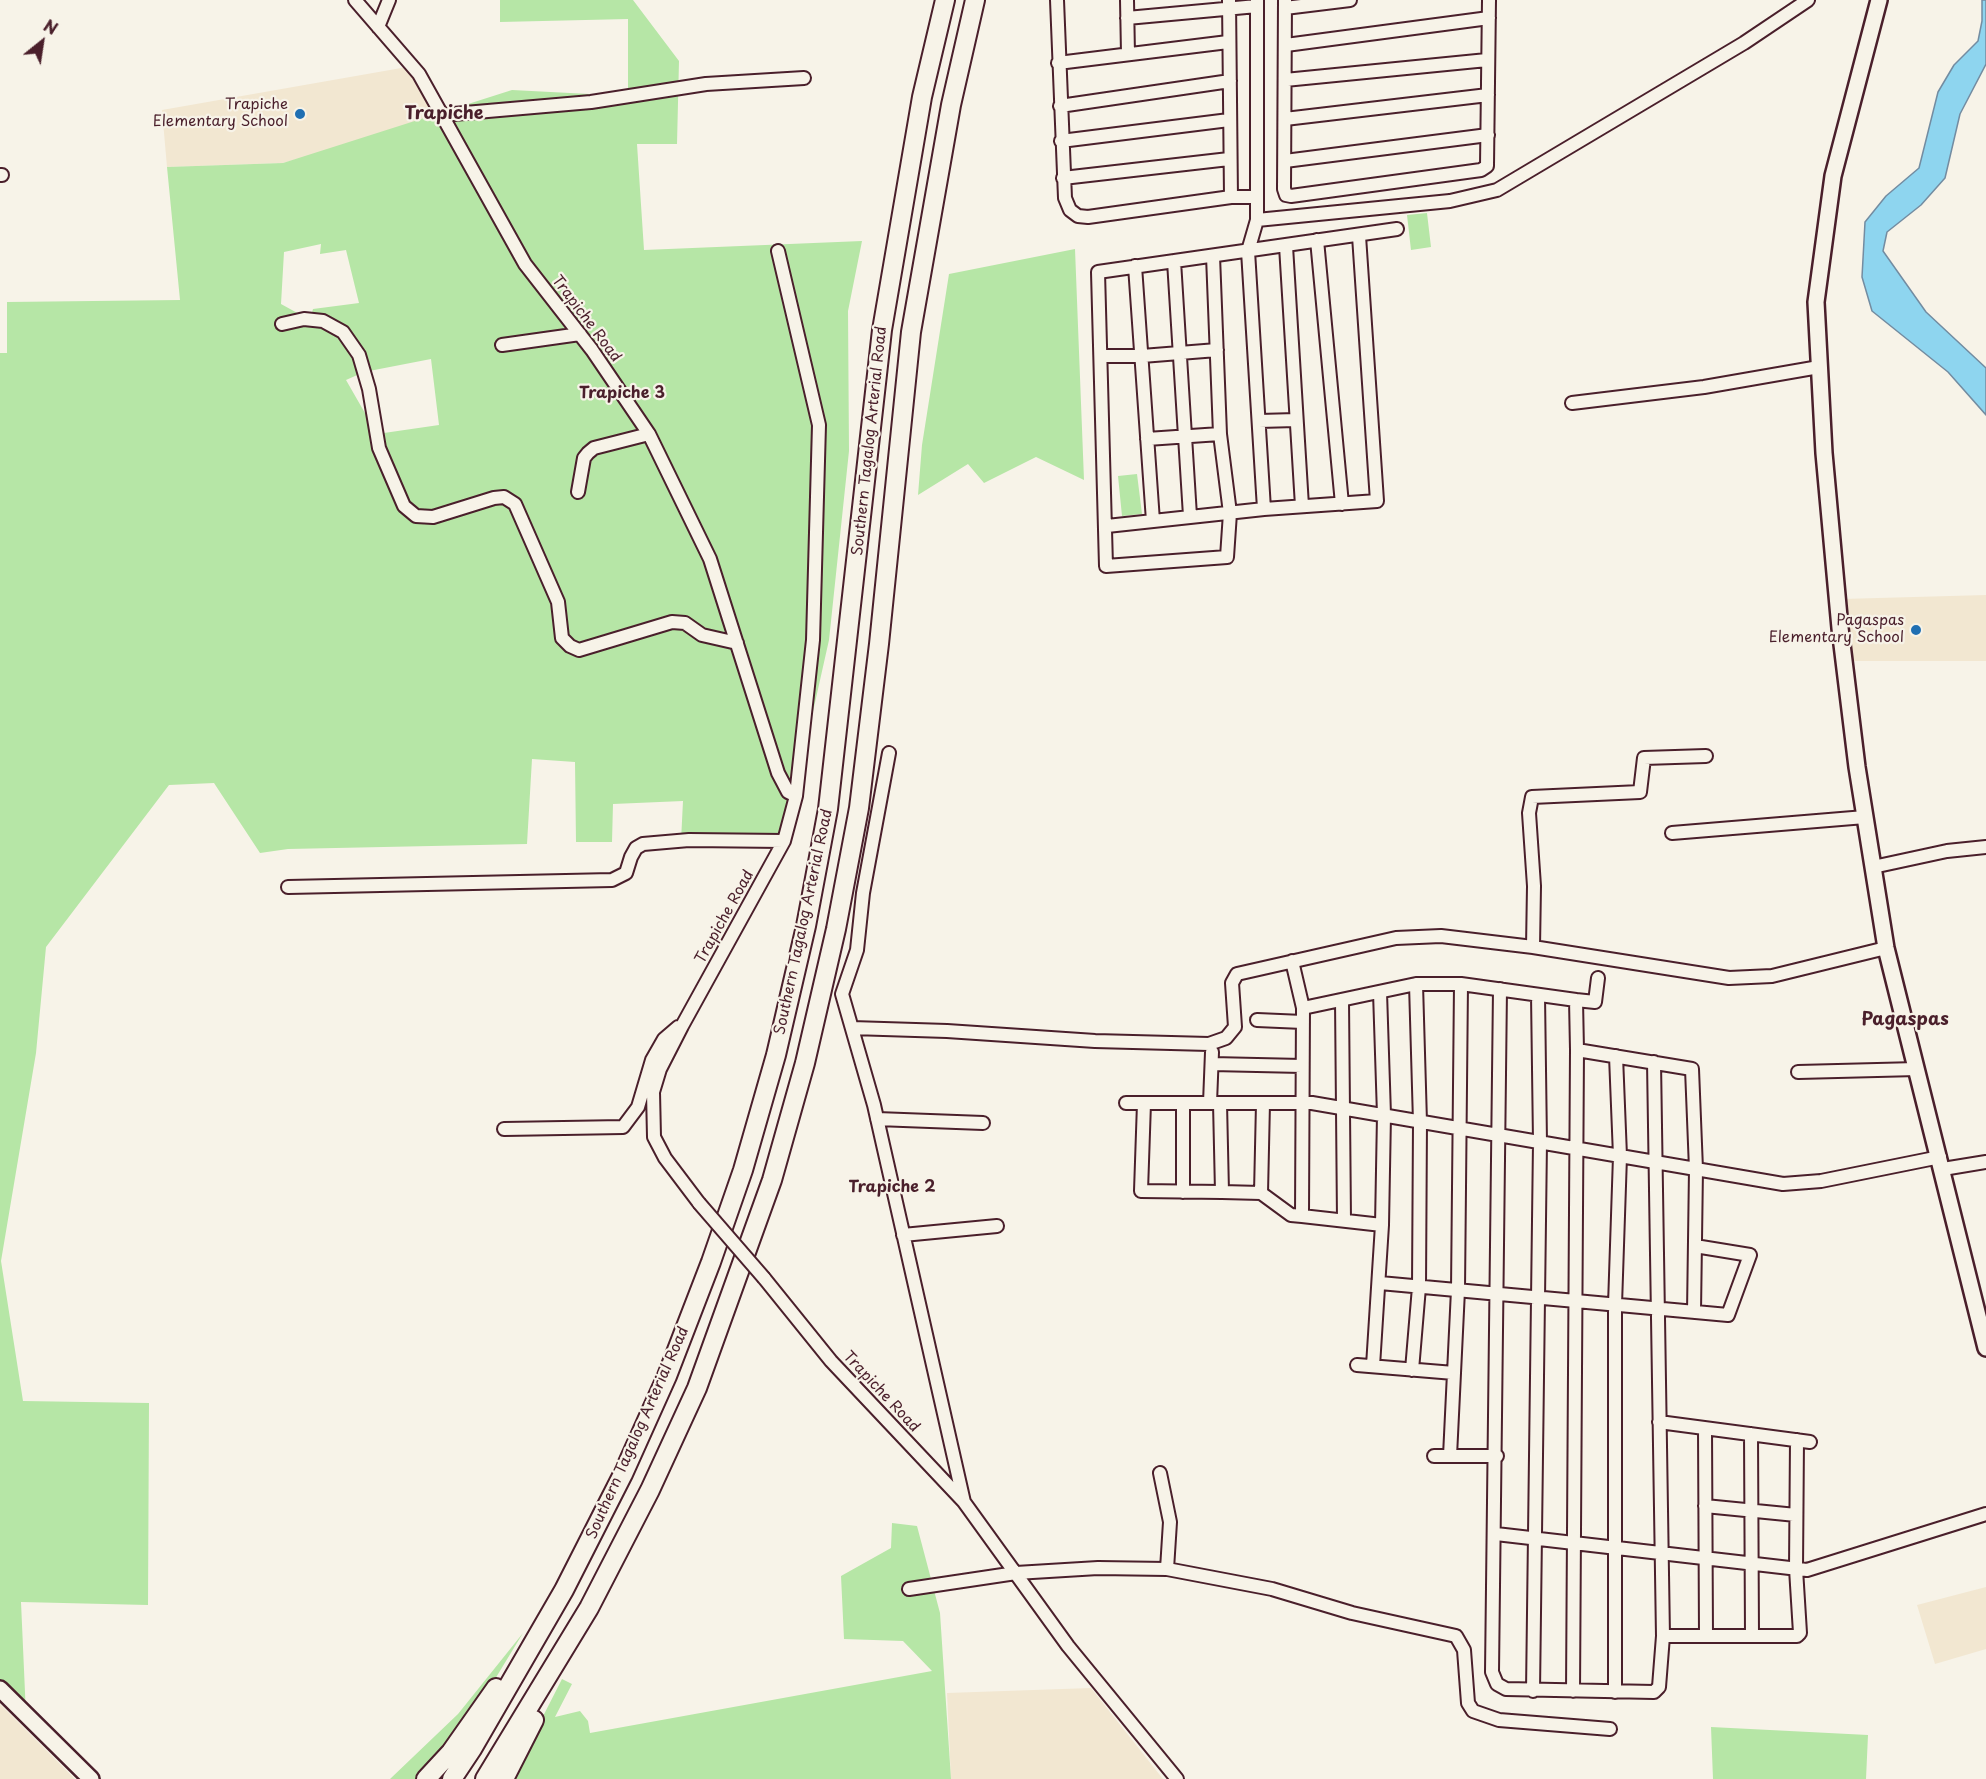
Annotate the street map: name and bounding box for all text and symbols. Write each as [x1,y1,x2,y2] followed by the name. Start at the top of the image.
[12,12,72,72] north arrow
[40,13,62,40] text: N
[153,96,288,131] place label: Trapiche Elementary School
[404,103,484,125] district label: Trapiche
[293,107,307,121] marker: Trapiche Elementary School
[547,272,625,366] street label: Trapiche Road
[849,325,891,557] street label: Southern Tagalog Arterial Road
[579,384,665,404] district label: Trapiche 3
[1769,612,1904,647] place label: Pagaspas Elementary School
[1909,623,1923,637] marker: Pagaspas Elementary School
[771,807,837,1037] street label: Southern Tagalog Arterial Road
[692,867,758,967] street label: Trapiche Road
[1861,1009,1949,1031] district label: Pagaspas
[849,1178,935,1198] district label: Trapiche 2
[583,1324,693,1542] street label: Southern Tagalog Arterial Road
[839,1348,923,1436] street label: Trapiche Road

